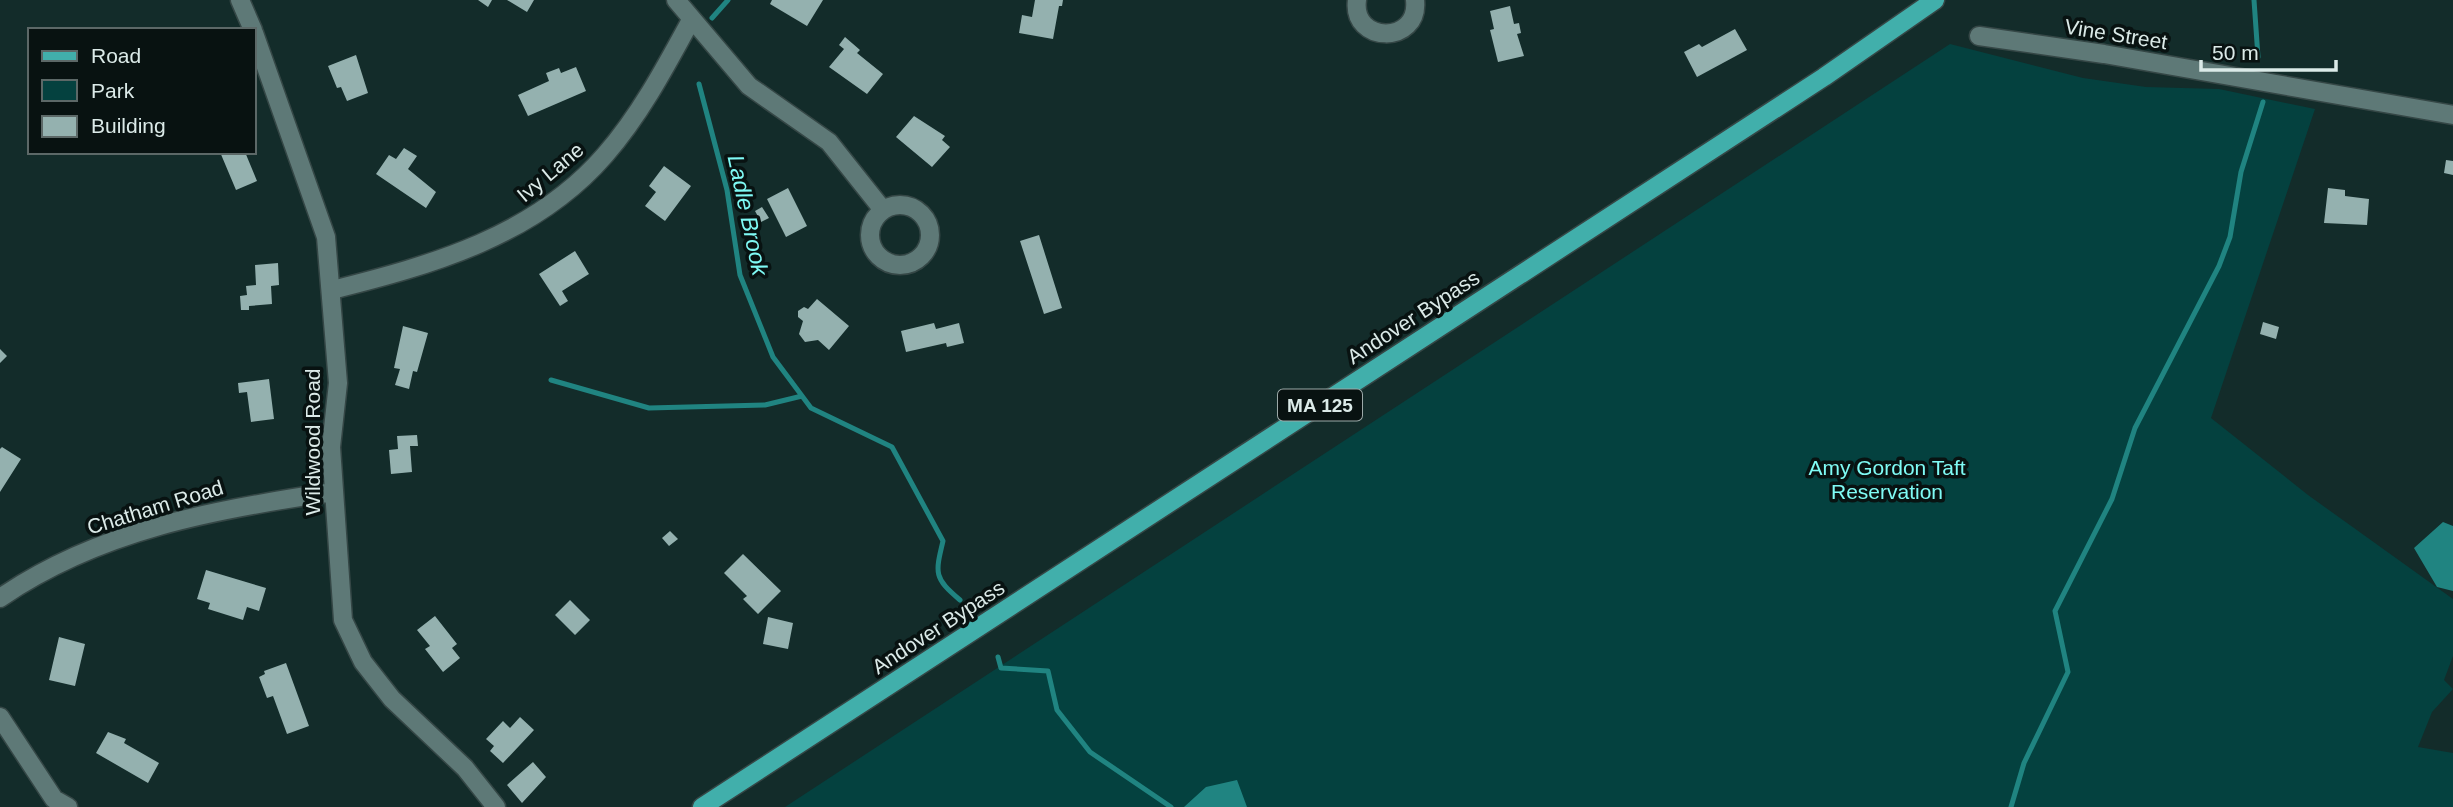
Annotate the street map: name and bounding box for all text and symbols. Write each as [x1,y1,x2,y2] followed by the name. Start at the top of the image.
[2063,15,2169,53] street label: Vine Street
[28,28,256,154] legend
[2201,28,2336,72] scale bar
[2212,41,2259,64] text: 50 m
[91,44,141,67] text: Road
[91,79,135,102] text: Park
[91,114,166,137] text: Building
[512,138,588,206] street label: Ivy Lane
[723,152,774,279] water label: Ladle Brook
[1343,266,1483,368] street label: Andover Bypass
[301,368,324,516] street label: Wildwood Road
[1278,390,1362,420] road number: MA 125
[1808,456,1966,503] park label: Amy Gordon Taft Reservation
[84,475,226,539] street label: Chatham Road
[868,576,1008,678] street label: Andover Bypass

